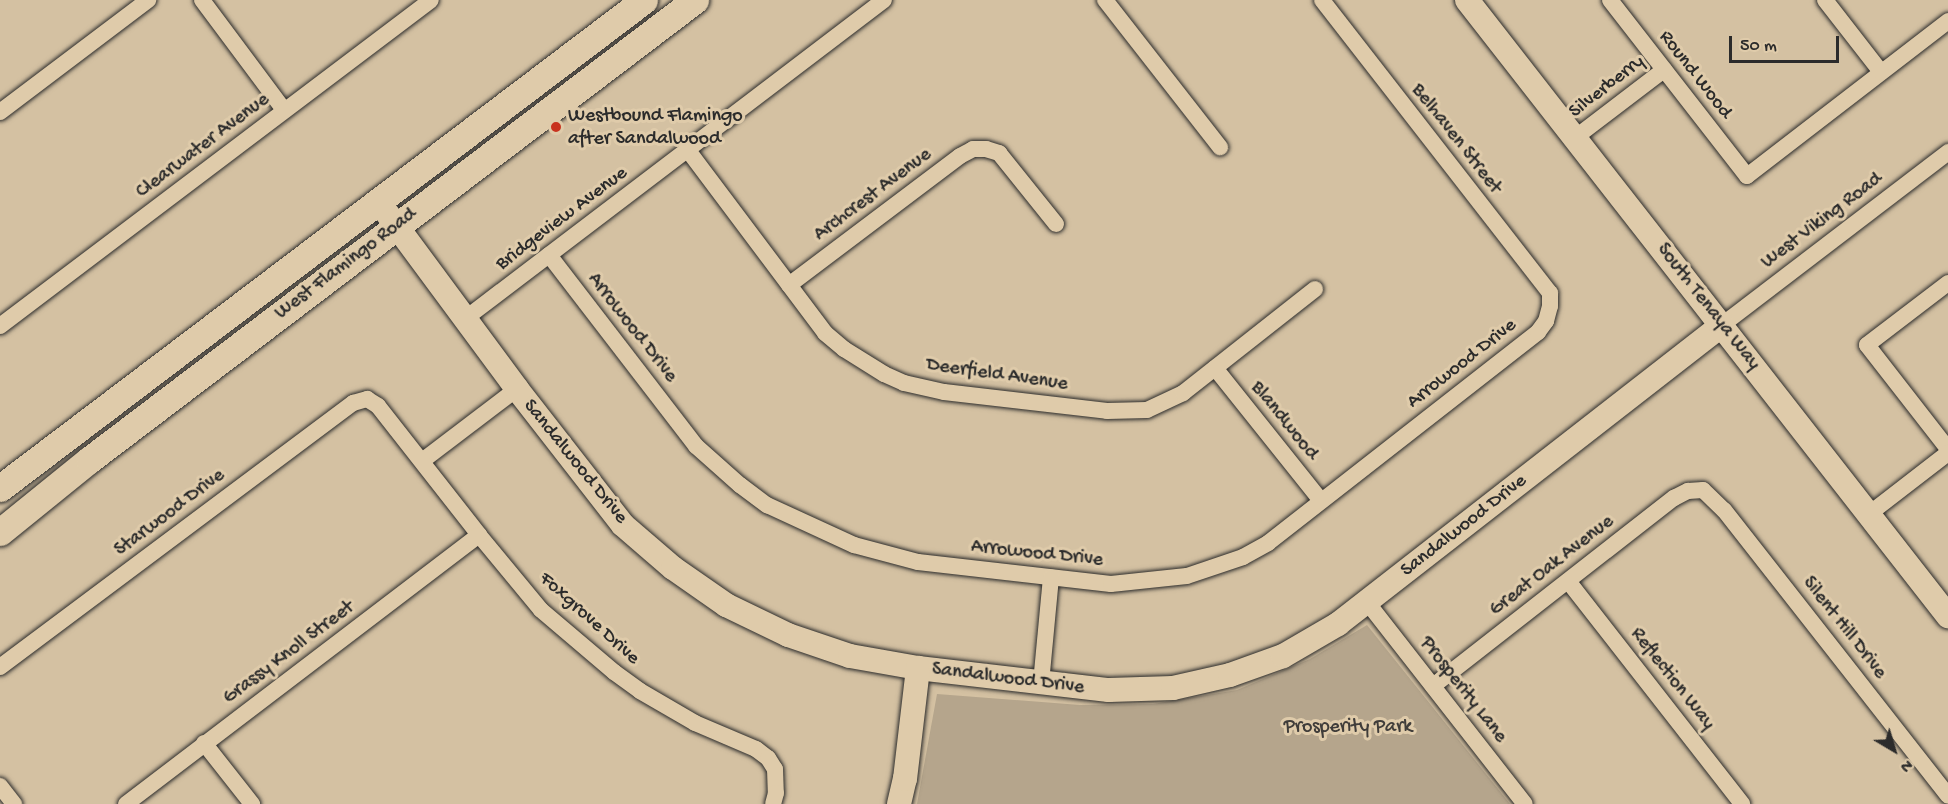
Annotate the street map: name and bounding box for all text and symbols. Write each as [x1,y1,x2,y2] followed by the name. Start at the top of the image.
[1732,24,1842,62] scale bar
[1653,26,1737,124] street label: Round Wood
[1740,36,1777,57] text: 50 m
[1564,50,1650,124] street label: Silverberry
[1405,79,1507,199] street label: Belhaven Street
[132,88,274,204] street label: Clearwater Avenue
[568,104,743,151] place label: Westbound Flamingo after Sandalwood
[549,120,563,134] marker: Westbound Flamingo after Sandalwood
[809,143,937,247] street label: Archcrest Avenue
[491,162,633,276] street label: Bridgeview Avenue
[1757,168,1887,274] street label: West Viking Road
[270,203,422,325] street label: West Flamingo Road
[1651,239,1765,375] street label: South Tenaya Way
[582,268,682,388] street label: Arrowood Drive
[1402,314,1522,414] street label: Arrowood Drive
[925,353,1069,397] street label: Deerfield Avenue
[1245,377,1323,465] street label: Blandwood
[517,395,633,529] street label: Sandalwood Drive
[110,464,230,562] street label: Starwood Drive
[1396,469,1532,583] street label: Sandalwood Drive
[1485,510,1619,622] street label: Great Oak Avenue
[970,535,1104,573] street label: Arrowood Drive
[534,567,644,671] street label: Foxgrove Drive
[1796,572,1892,684] street label: Silent Hill Drive
[219,596,359,710] street label: Grassy Knoll Street
[1625,623,1719,735] street label: Reflection Way
[1414,632,1512,748] street label: Prosperity Lane
[930,658,1086,700] street label: Sandalwood Drive
[1284,715,1412,739] park label: Prosperity Park
[1864,720,1924,780] north arrow
[1895,754,1915,775] text: N

